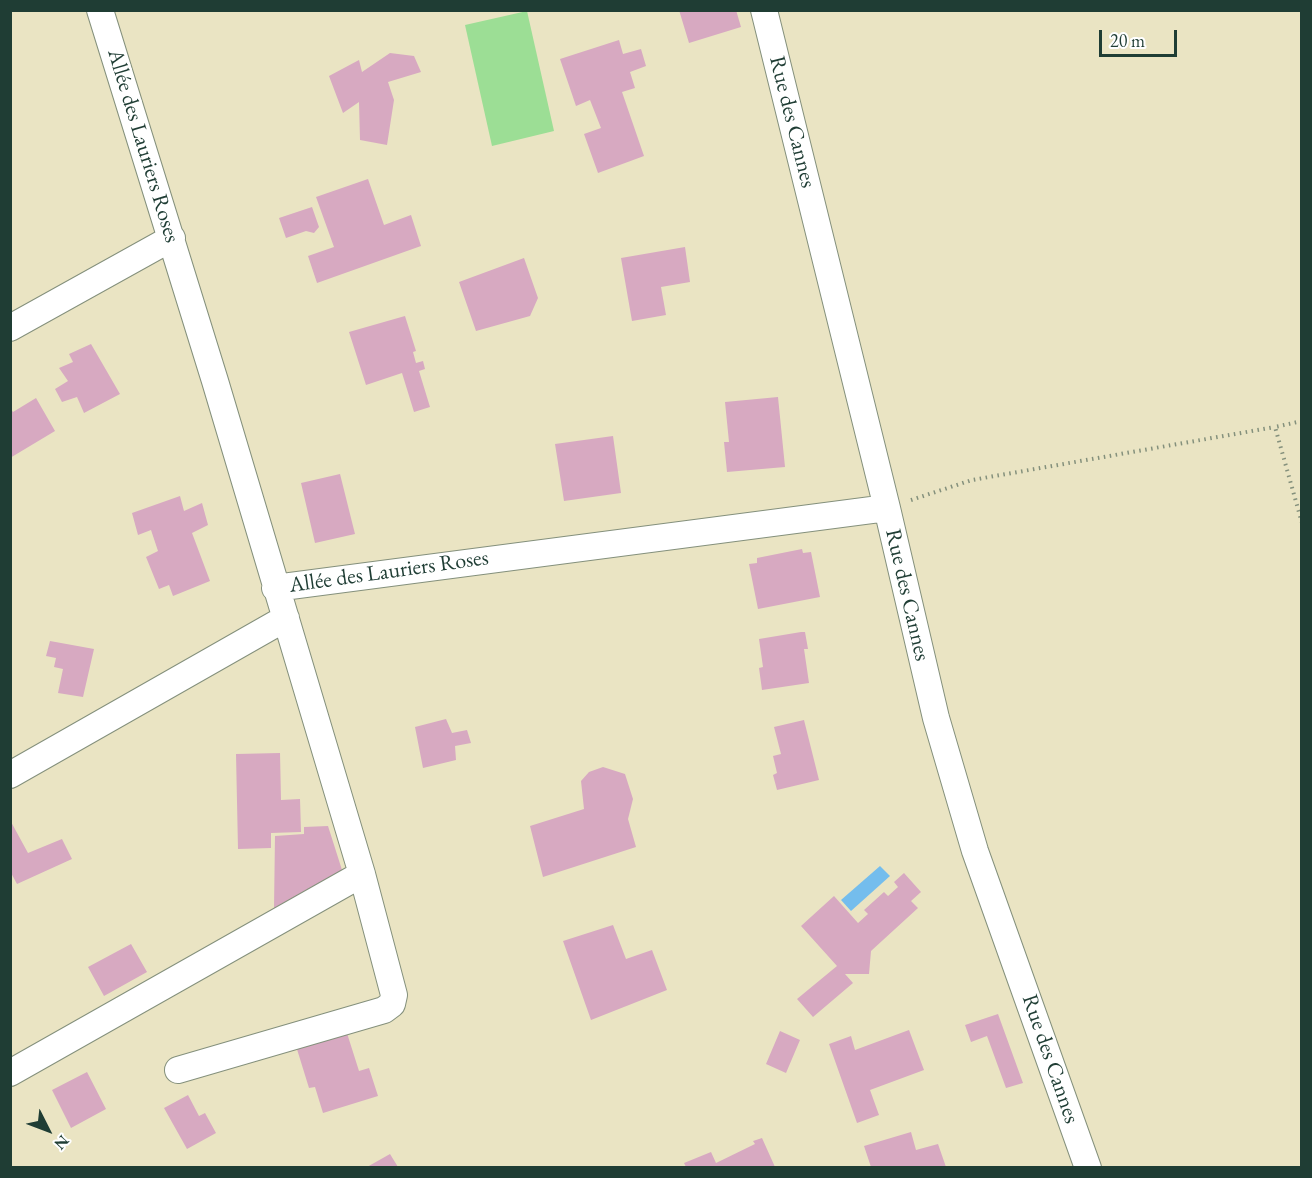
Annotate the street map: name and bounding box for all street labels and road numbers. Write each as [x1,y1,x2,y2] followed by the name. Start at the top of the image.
[101,46,185,246] street label: Allée des Lauriers Roses
[763,53,821,191] street label: Rue des Cannes
[879,526,935,664] street label: Rue des Cannes
[288,545,490,599] street label: Allée des Lauriers Roses
[1016,991,1084,1127] street label: Rue des Cannes

